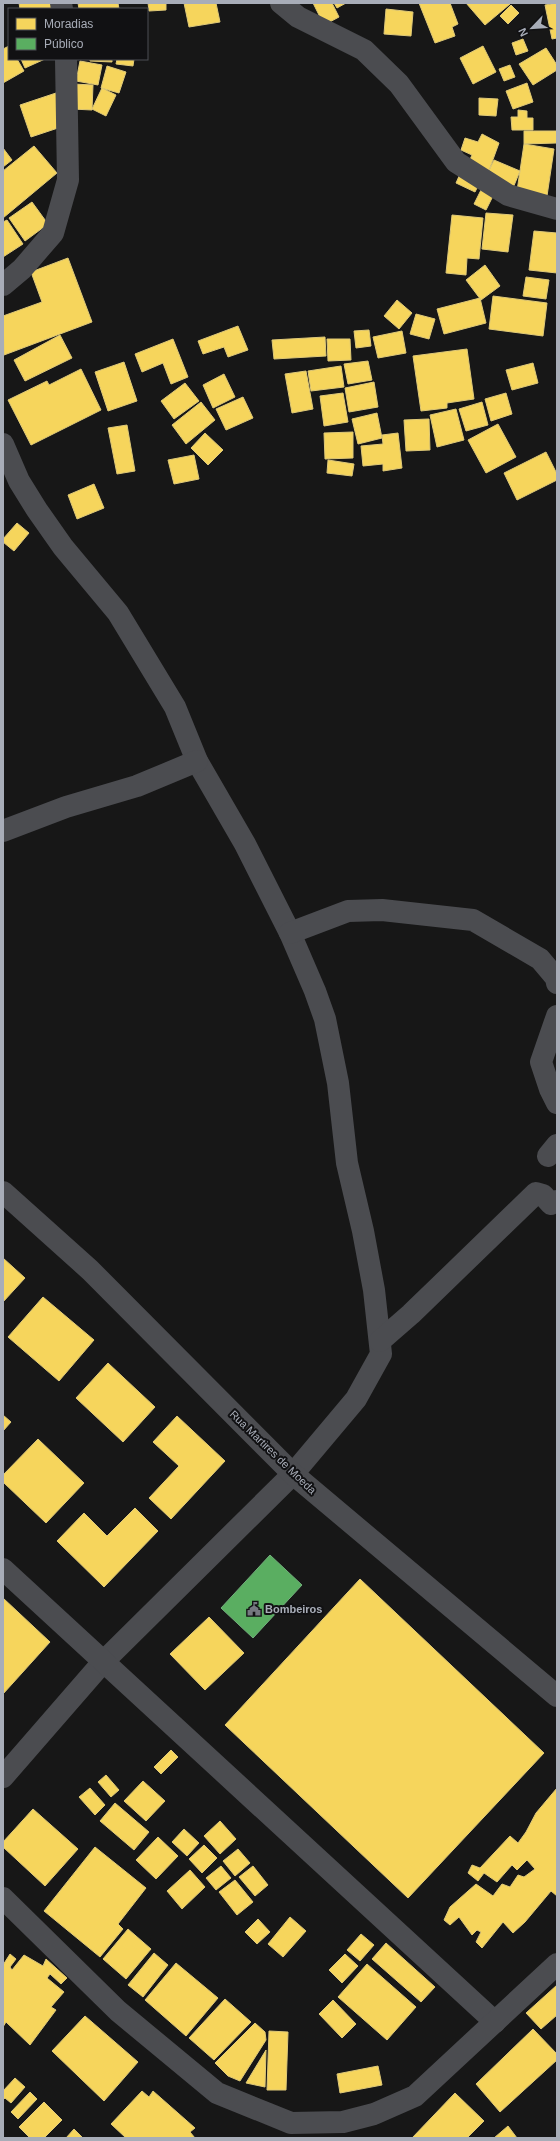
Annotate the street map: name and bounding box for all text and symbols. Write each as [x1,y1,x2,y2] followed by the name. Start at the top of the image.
[8,8,148,60] legend
[512,8,552,48] north arrow
[44,17,93,31] text: Moradias
[516,26,530,38] text: N
[44,37,84,51] text: Público
[227,1408,319,1497] street label: Rua Martires de Moeda
[246,1601,262,1617] public building icon: Bombeiros
[265,1603,322,1615] place label: Bombeiros

